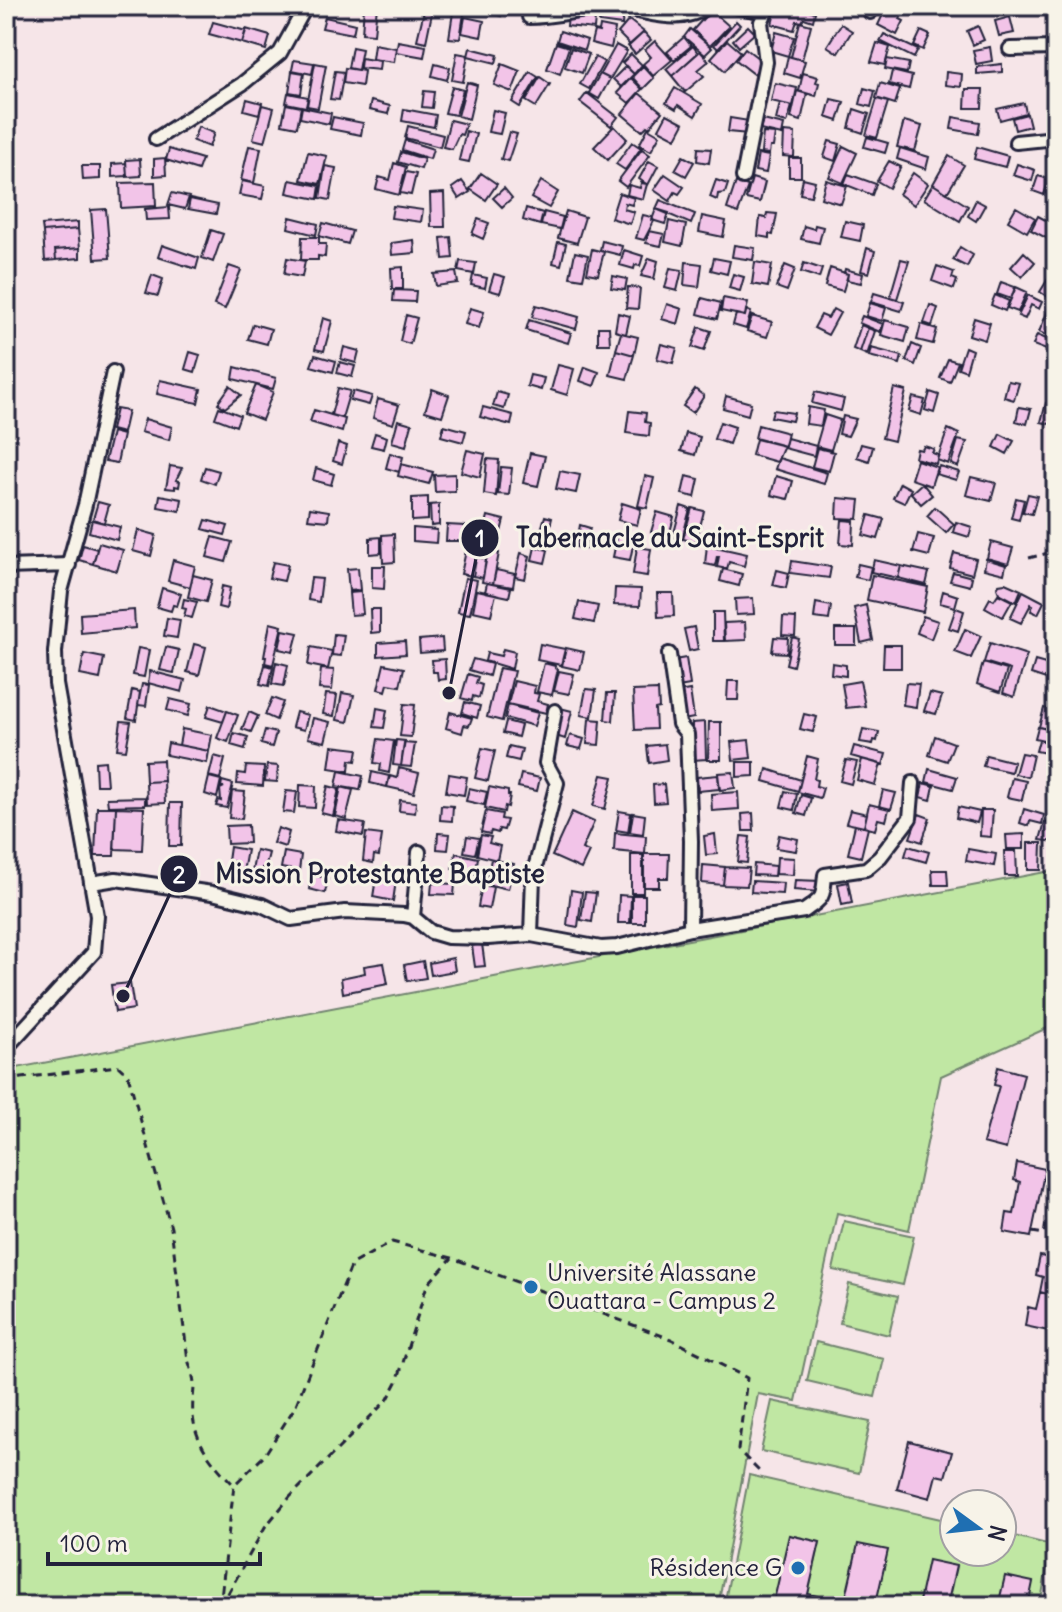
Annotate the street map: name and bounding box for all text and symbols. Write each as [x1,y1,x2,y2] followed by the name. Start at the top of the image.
[460,513,840,563] callout: Tabernacle du Saint-Esprit
[516,521,824,554] text: Tabernacle du Saint-Esprit
[475,523,485,553] text: 1
[159,849,561,899] callout: Mission Protestante Baptiste
[215,857,545,890] text: Mission Protestante Baptiste
[172,859,186,889] text: 2
[547,1257,776,1315] place label: Université Alassane Ouattara - Campus 2
[522,1278,540,1296] marker: Université Alassane Ouattara - Campus 2
[938,1488,1018,1568] north arrow
[48,1516,260,1566] scale bar
[982,1522,1013,1544] text: N
[60,1528,128,1558] text: 100 m
[649,1552,782,1582] place label: Résidence G
[789,1559,807,1577] marker: Résidence G

